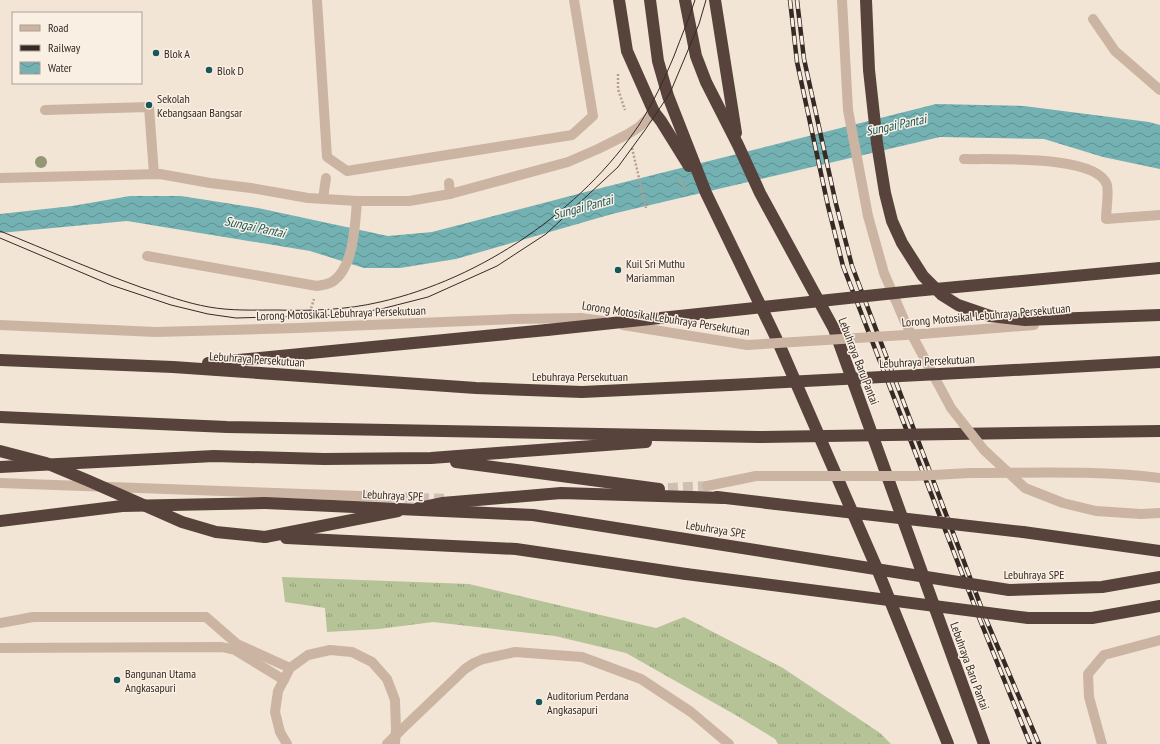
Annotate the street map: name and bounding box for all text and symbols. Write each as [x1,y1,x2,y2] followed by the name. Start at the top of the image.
[12,12,142,84] legend
[48,20,68,35] text: Road
[48,40,81,55] text: Railway
[164,46,190,61] place label: Blok A
[151,48,161,58] marker: Blok A
[48,60,73,75] text: Water
[217,63,244,78] place label: Blok D
[204,65,214,75] marker: Blok D
[157,91,243,120] place label: Sekolah Kebangsaan Bangsar
[144,100,154,110] marker: Sekolah Kebangsaan Bangsar
[864,110,930,140] water label: Sungai Pantai
[551,190,617,223] water label: Sungai Pantai
[223,212,289,242] water label: Sungai Pantai
[626,256,685,285] place label: Kuil Sri Muthu Mariamman
[613,265,623,275] marker: Kuil Sri Muthu Mariamman
[581,297,751,339] street label: Lorong Motosikal Lebuhraya Persekutuan
[901,300,1071,330] street label: Lorong Motosikal Lebuhraya Persekutuan
[256,303,426,323] street label: Lorong Motosikal Lebuhraya Persekutuan
[835,315,883,407] street label: Lebuhraya Baru Pantai
[209,348,305,370] street label: Lebuhraya Persekutuan
[879,351,975,371] street label: Lebuhraya Persekutuan
[532,369,628,384] street label: Lebuhraya Persekutuan
[362,486,424,504] street label: Lebuhraya SPE
[685,517,747,541] street label: Lebuhraya SPE
[1004,567,1064,582] street label: Lebuhraya SPE
[947,620,993,712] street label: Lebuhraya Baru Pantai
[125,666,196,695] place label: Bangunan Utama Angkasapuri
[112,675,122,685] marker: Bangunan Utama Angkasapuri
[547,688,629,717] place label: Auditorium Perdana Angkasapuri
[534,697,544,707] marker: Auditorium Perdana Angkasapuri

